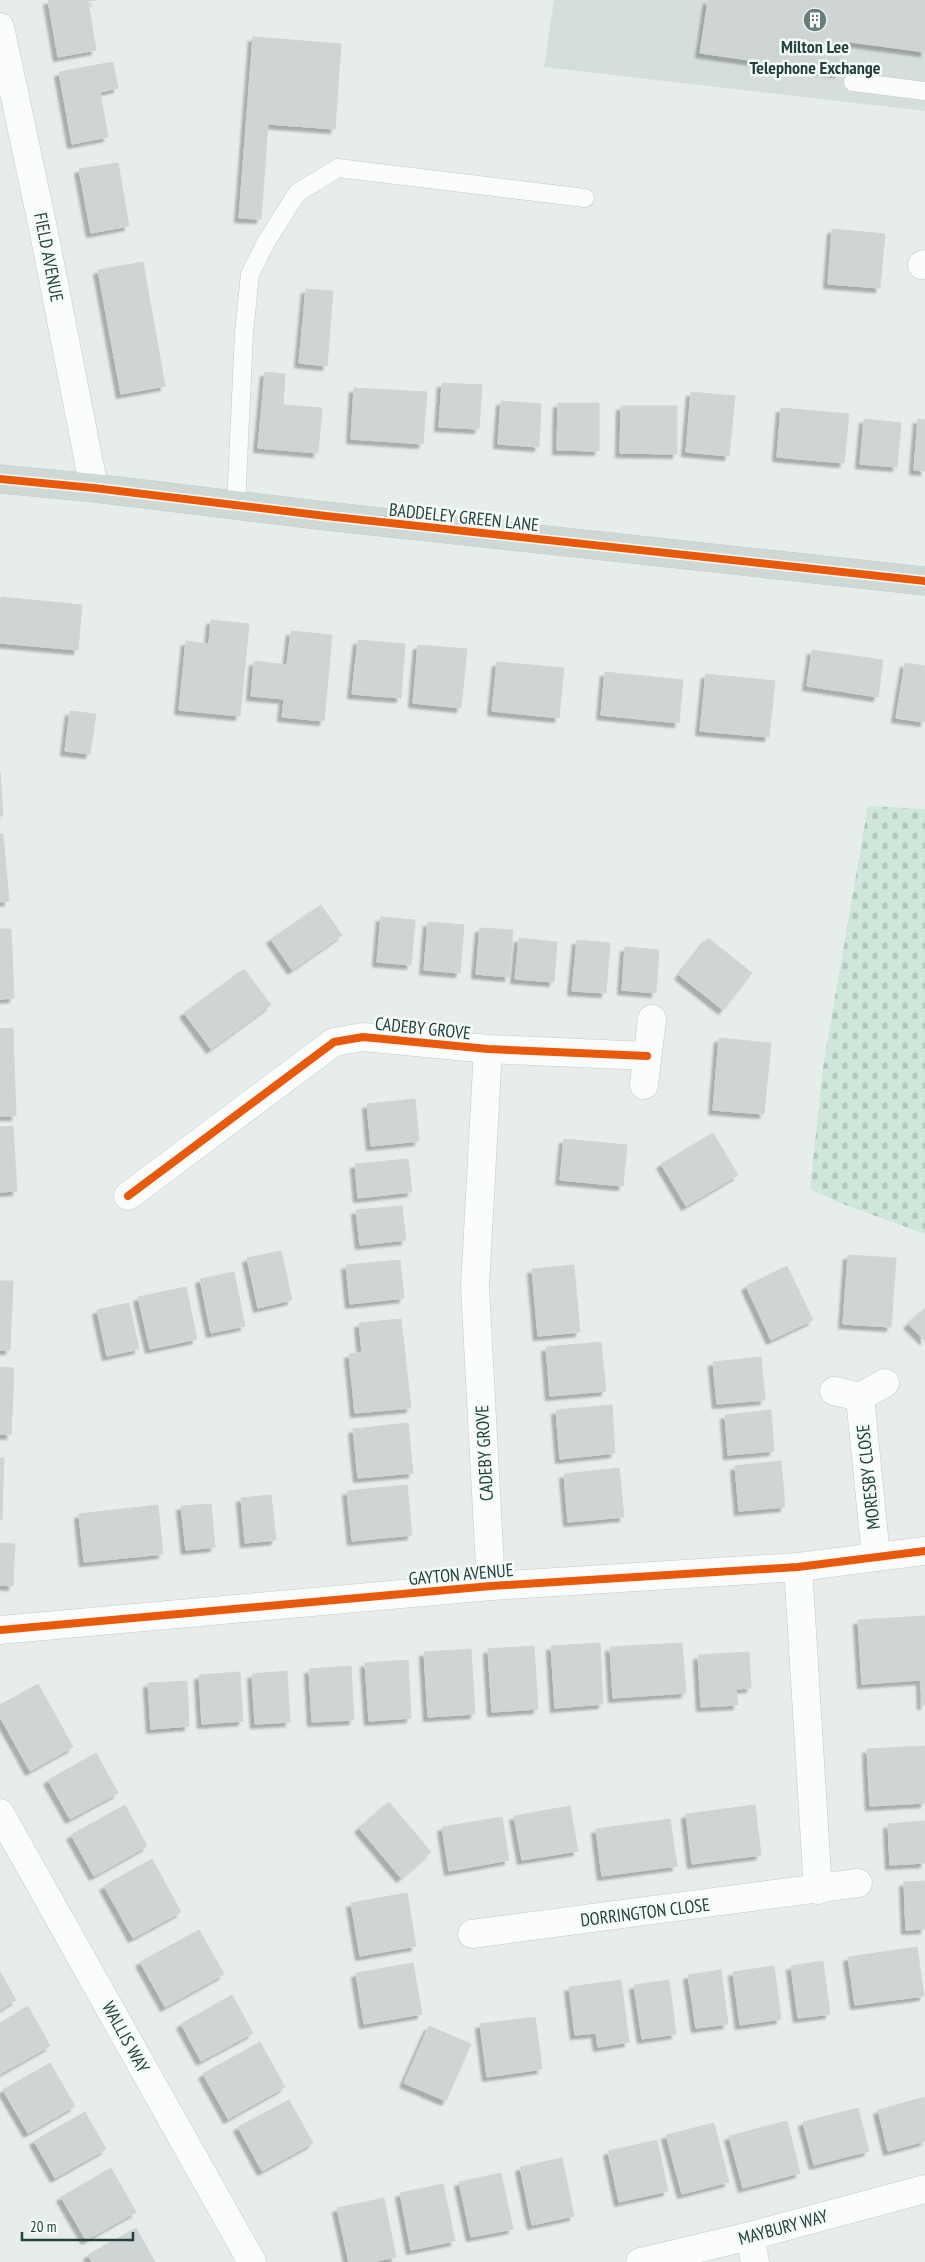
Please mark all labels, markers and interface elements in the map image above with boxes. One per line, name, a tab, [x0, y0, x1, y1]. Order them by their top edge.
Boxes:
building icon: Milton Lee Telephone Exchange	[802, 7, 828, 33]
place label: Milton Lee Telephone Exchange	[750, 35, 881, 79]
street label: FIELD AVENUE	[29, 211, 69, 303]
street label: BADDELEY GREEN LANE	[388, 498, 540, 536]
street label: CADEBY GROVE	[374, 1012, 472, 1044]
street label: CADEBY GROVE	[470, 1404, 498, 1502]
street label: MORESBY CLOSE	[851, 1423, 885, 1531]
street label: GAYTON AVENUE	[408, 1558, 514, 1590]
street label: DORRINGTON CLOSE	[579, 1893, 711, 1931]
street label: WALLIS WAY	[97, 1997, 155, 2077]
street label: MAYBURY WAY	[736, 2204, 831, 2250]
scale bar	[22, 2210, 134, 2242]
text: 20 m	[30, 2217, 56, 2236]

